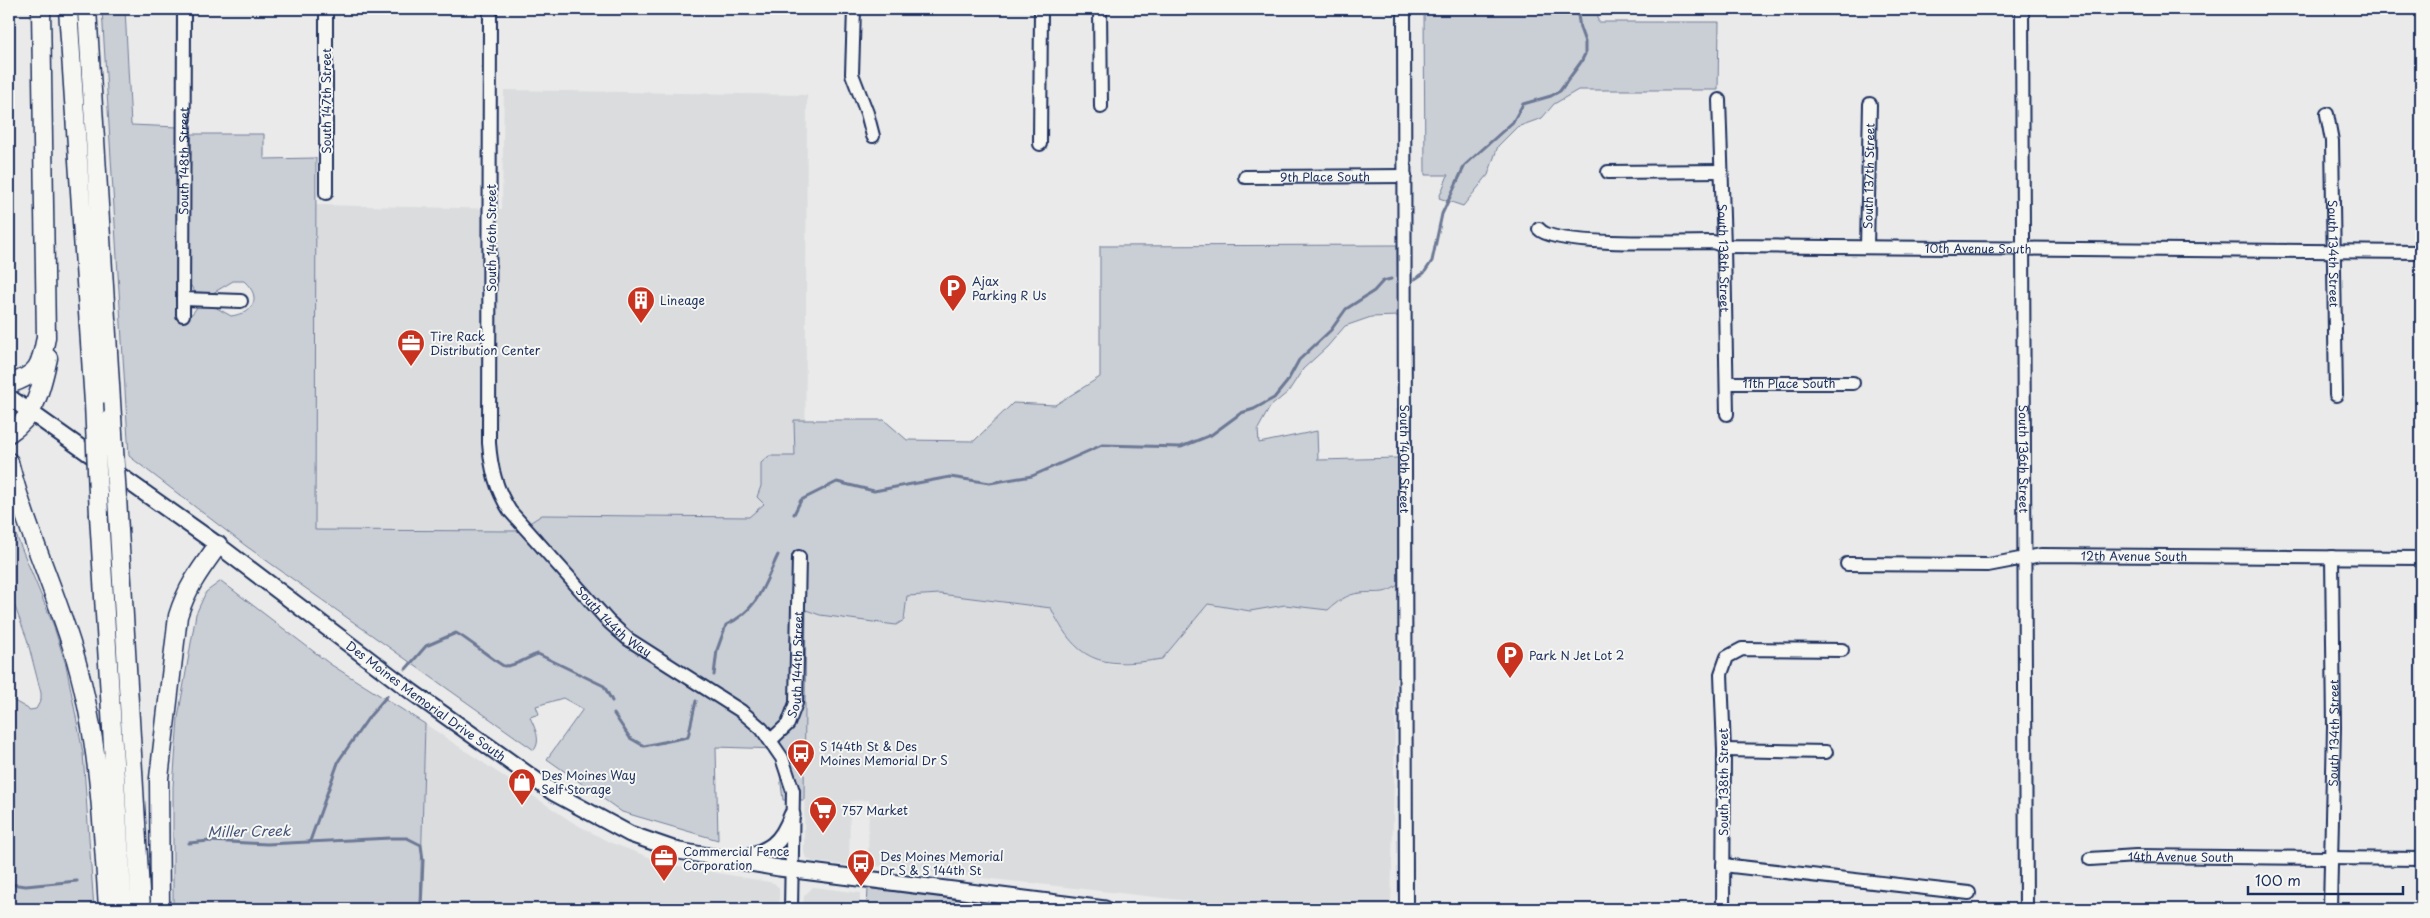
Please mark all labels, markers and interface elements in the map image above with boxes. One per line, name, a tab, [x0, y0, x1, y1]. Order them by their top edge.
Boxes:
street label: South 147th Street	[317, 48, 335, 154]
street label: South 148th Street	[174, 107, 193, 215]
street label: South 137th Street	[1858, 122, 1879, 229]
street label: 9th Place South	[1280, 167, 1370, 186]
street label: South 146th Street	[482, 184, 500, 292]
street label: South 134th Street	[2324, 200, 2344, 308]
street label: South 138th Street	[1714, 204, 1734, 312]
street label: 10th Avenue South	[1925, 239, 2032, 258]
place label: Ajax Parking R Us	[972, 272, 1047, 304]
parking icon: Ajax Parking R Us	[938, 273, 968, 312]
building icon: Lineage	[626, 285, 656, 324]
place label: Lineage	[660, 291, 705, 309]
place label: Tire Rack Distribution Center	[430, 327, 541, 359]
office icon: Tire Rack Distribution Center	[396, 328, 426, 367]
street label: 11th Place South	[1743, 374, 1835, 392]
street label: South 140th Street	[1396, 405, 1414, 514]
street label: South 136th Street	[2015, 405, 2033, 513]
street label: 12th Avenue South	[2081, 546, 2187, 565]
street label: South 144th Way	[572, 582, 655, 661]
street label: South 144th Street	[782, 611, 807, 720]
street label: Des Moines Memorial Drive South	[342, 636, 510, 765]
parking icon: Park N Jet Lot 2	[1495, 640, 1525, 679]
place label: Park N Jet Lot 2	[1529, 646, 1624, 664]
street label: South 134th Street	[2324, 679, 2343, 787]
street label: South 138th Street	[1714, 728, 1732, 836]
place label: S 144th St & Des Moines Memorial Dr S	[820, 737, 948, 769]
bus stop icon: S 144th St & Des Moines Memorial Dr S	[786, 738, 816, 777]
place label: Des Moines Way Self Storage	[541, 766, 636, 798]
shop icon: Des Moines Way Self Storage	[507, 767, 537, 806]
supermarket icon: 757 Market	[808, 795, 838, 834]
place label: 757 Market	[842, 801, 908, 819]
water label: Miller Creek	[207, 820, 292, 842]
place label: Commercial Fence Corporation	[683, 842, 790, 874]
office icon: Commercial Fence Corporation	[649, 843, 679, 882]
place label: Des Moines Memorial Dr S & S 144th St	[880, 847, 1004, 879]
street label: 14th Avenue South	[2127, 847, 2234, 866]
bus stop icon: Des Moines Memorial Dr S & S 144th St	[846, 848, 876, 887]
scale bar	[2248, 863, 2402, 895]
text: 100 m	[2255, 868, 2301, 891]

